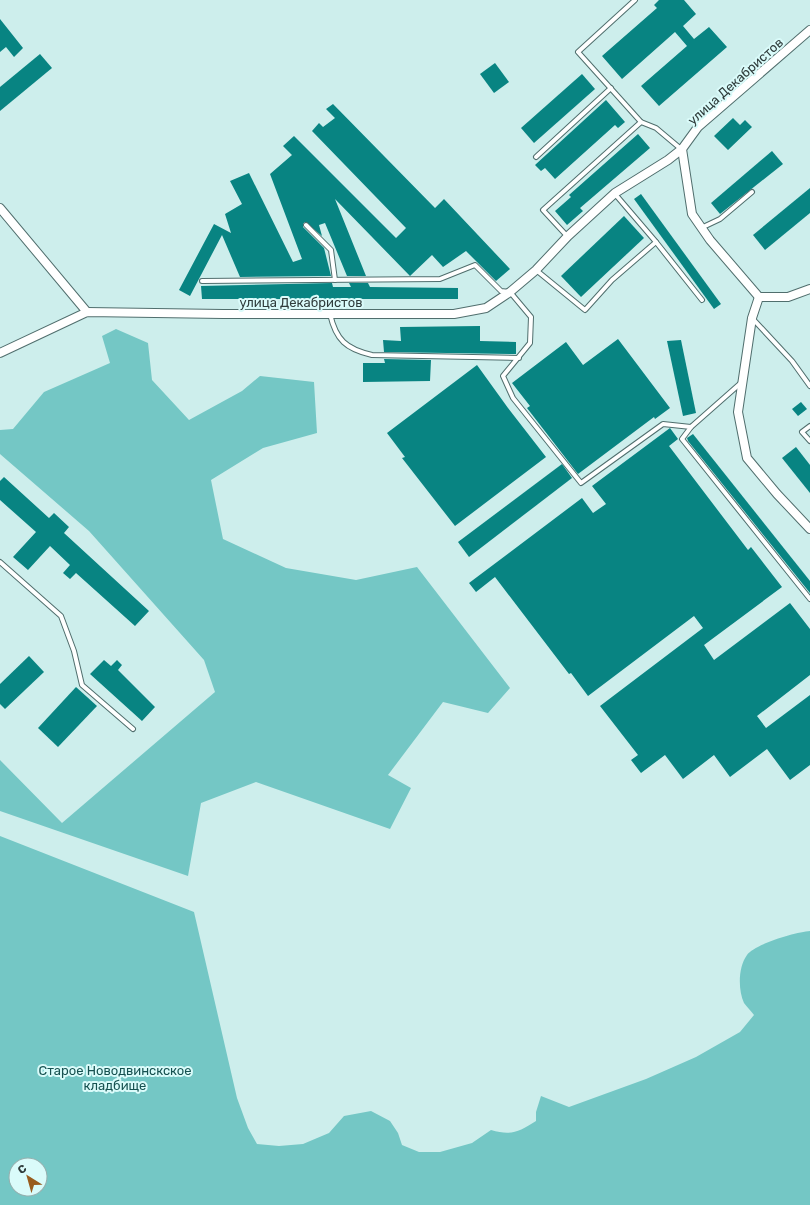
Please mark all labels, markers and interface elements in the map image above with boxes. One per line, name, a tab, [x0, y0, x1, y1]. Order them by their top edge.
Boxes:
street label: улица Декабристов	[685, 35, 786, 128]
street label: улица Декабристов	[239, 295, 363, 310]
park label: Старое Новодвинскское кладбище	[39, 1063, 192, 1093]
north arrow	[8, 1157, 48, 1197]
text: С	[15, 1162, 29, 1177]

